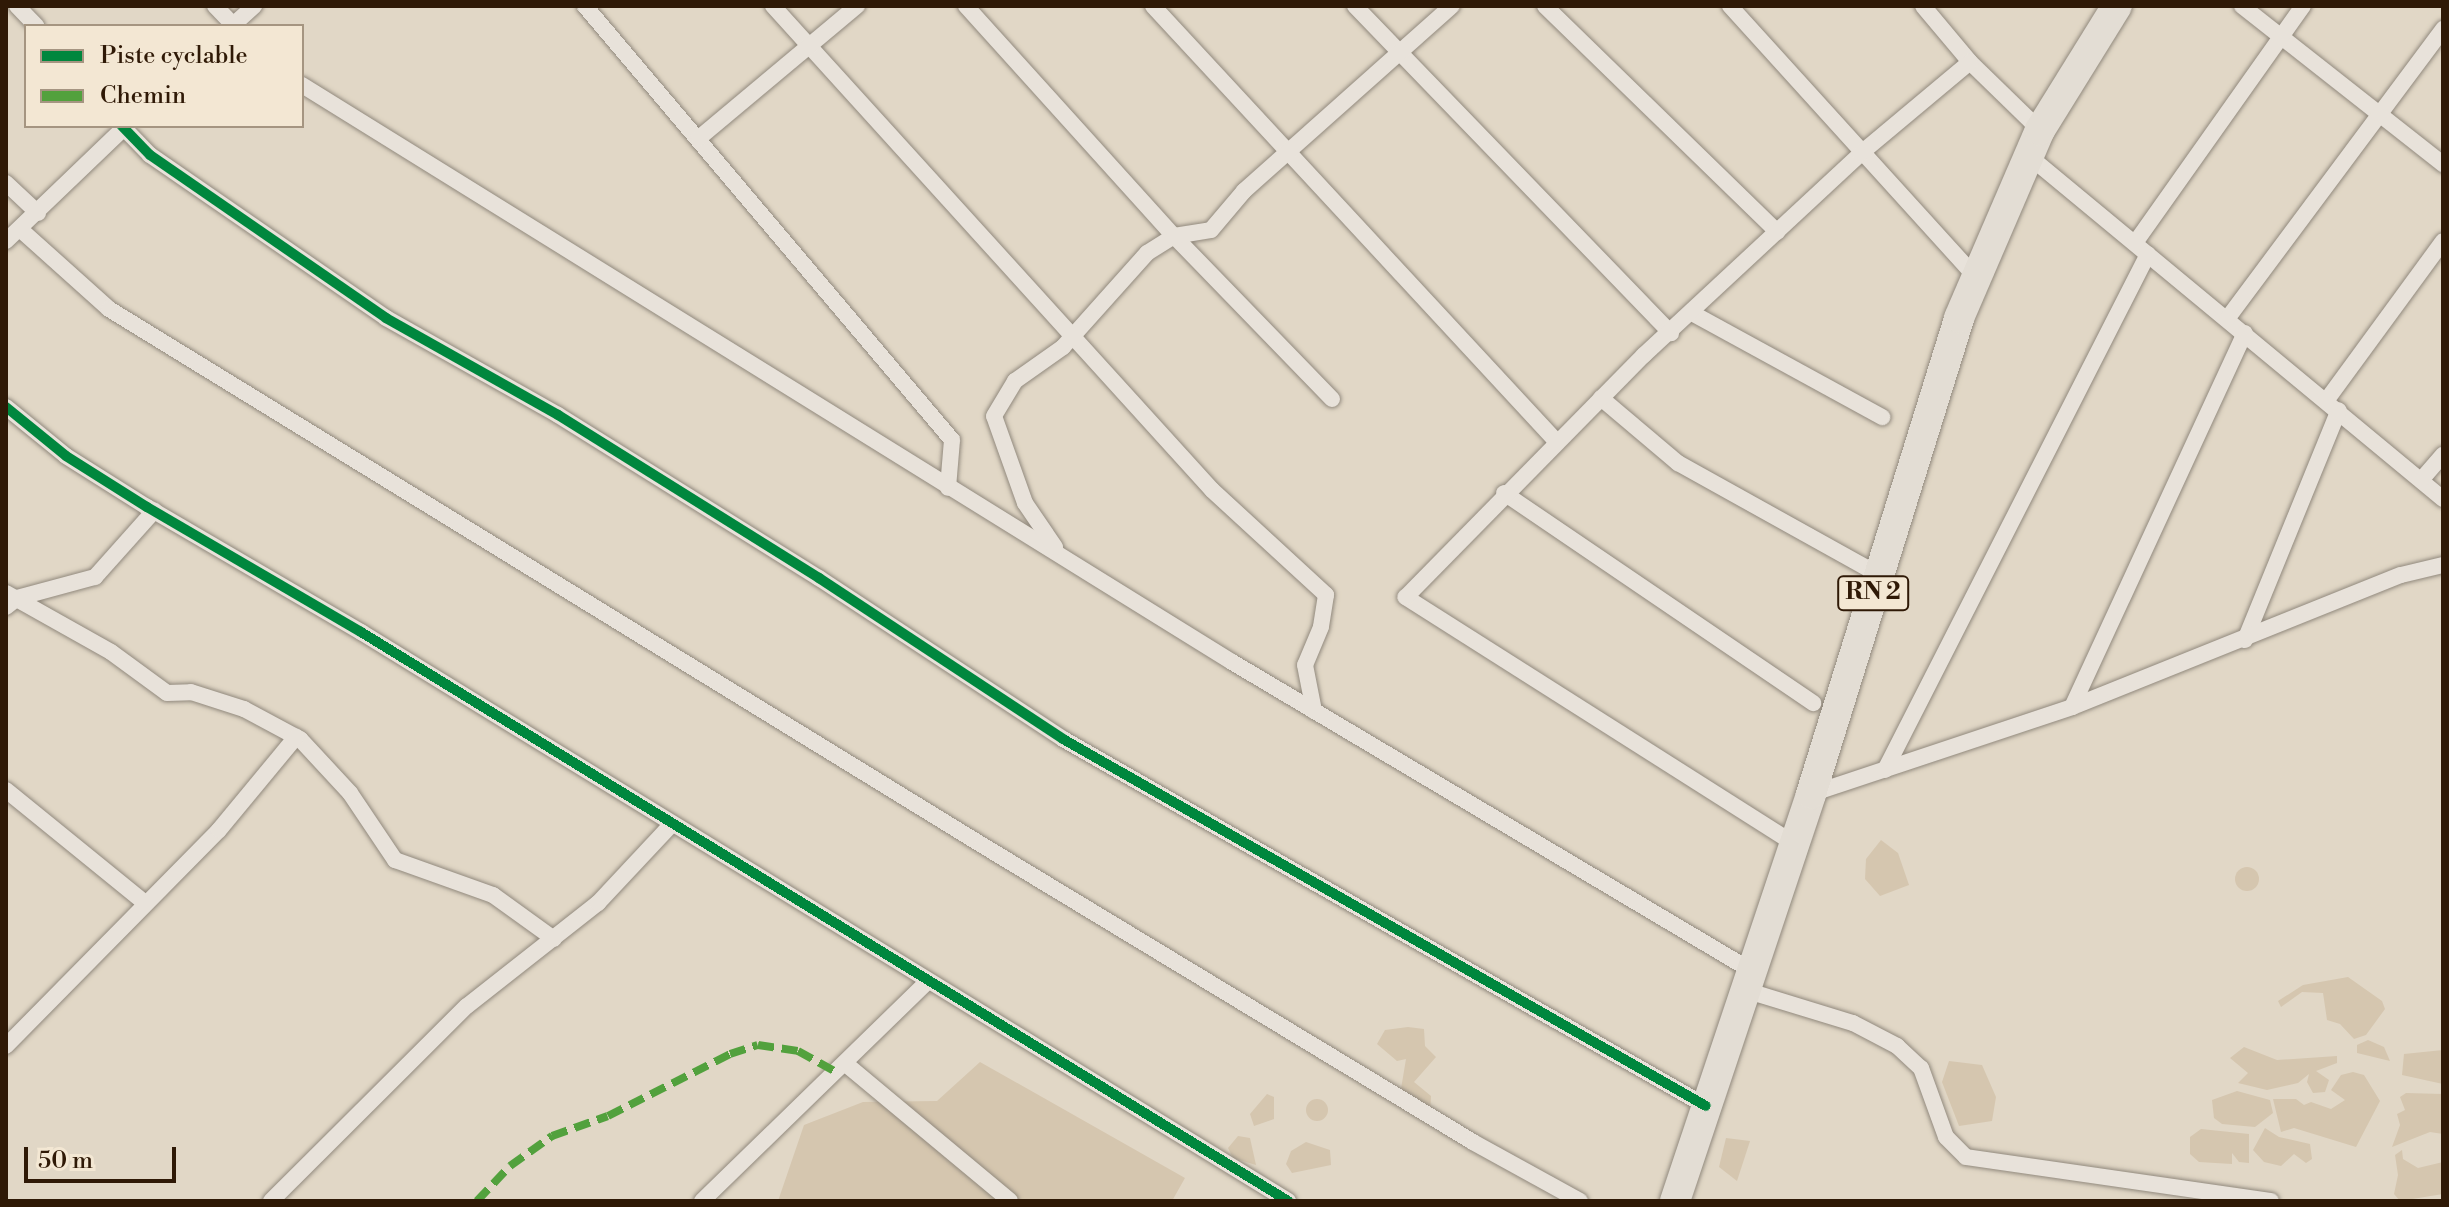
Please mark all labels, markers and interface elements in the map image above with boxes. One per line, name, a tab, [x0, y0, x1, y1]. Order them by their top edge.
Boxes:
legend	[24, 24, 304, 128]
text: Piste cyclable	[100, 41, 248, 71]
text: Chemin	[100, 81, 186, 111]
road number: RN 2	[1837, 573, 1909, 613]
scale bar	[28, 1131, 180, 1181]
text: 50 m	[38, 1146, 93, 1176]

